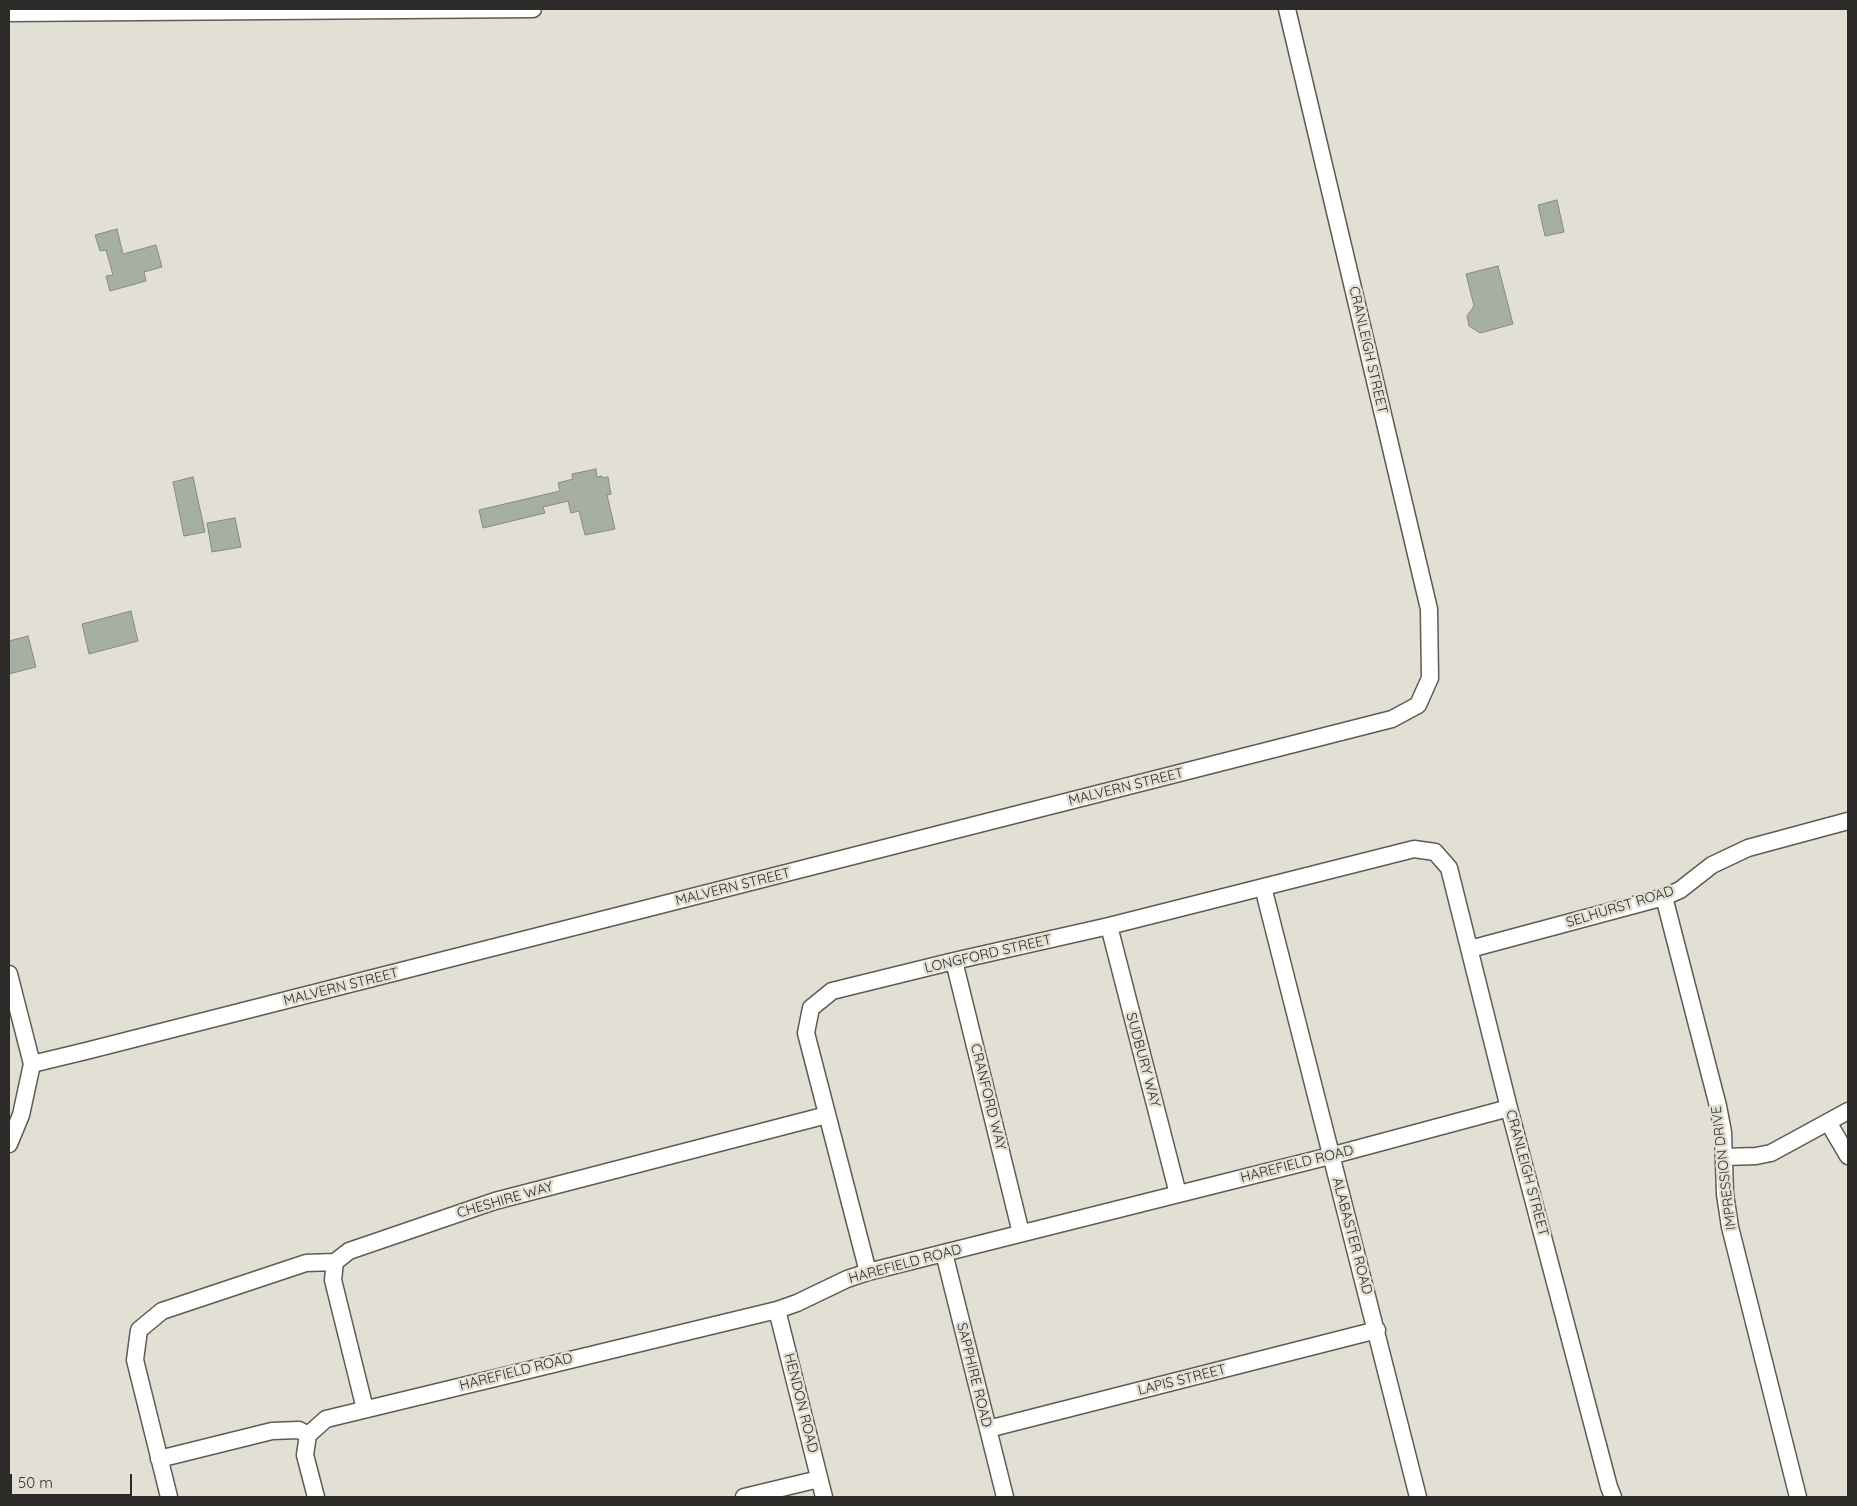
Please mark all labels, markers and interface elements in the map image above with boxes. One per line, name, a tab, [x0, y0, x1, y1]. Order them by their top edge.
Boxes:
street label: CRANLEIGH STREET	[1345, 285, 1391, 415]
street label: MALVERN STREET	[1067, 765, 1185, 809]
street label: MALVERN STREET	[674, 865, 792, 909]
street label: SELHURST ROAD	[1564, 883, 1676, 931]
street label: LONGFORD STREET	[923, 931, 1053, 977]
street label: MALVERN STREET	[282, 965, 400, 1009]
street label: SUDBURY WAY	[1122, 1011, 1164, 1109]
street label: CRANFORD WAY	[967, 1042, 1009, 1152]
street label: IMPRESSION DRIVE	[1708, 1105, 1740, 1231]
street label: CRANLEIGH STREET	[1502, 1108, 1552, 1238]
street label: HAREFIELD ROAD	[1239, 1142, 1355, 1186]
street label: ALABASTER ROAD	[1328, 1176, 1376, 1296]
street label: CHESHIRE WAY	[455, 1178, 555, 1222]
street label: HAREFIELD ROAD	[847, 1241, 963, 1287]
street label: SAPPHIRE ROAD	[953, 1321, 995, 1429]
street label: HAREFIELD ROAD	[458, 1350, 574, 1394]
street label: HENDON ROAD	[781, 1351, 821, 1455]
street label: LAPIS STREET	[1136, 1361, 1228, 1399]
scale bar	[12, 1464, 135, 1496]
text: 50 m	[18, 1473, 53, 1492]

